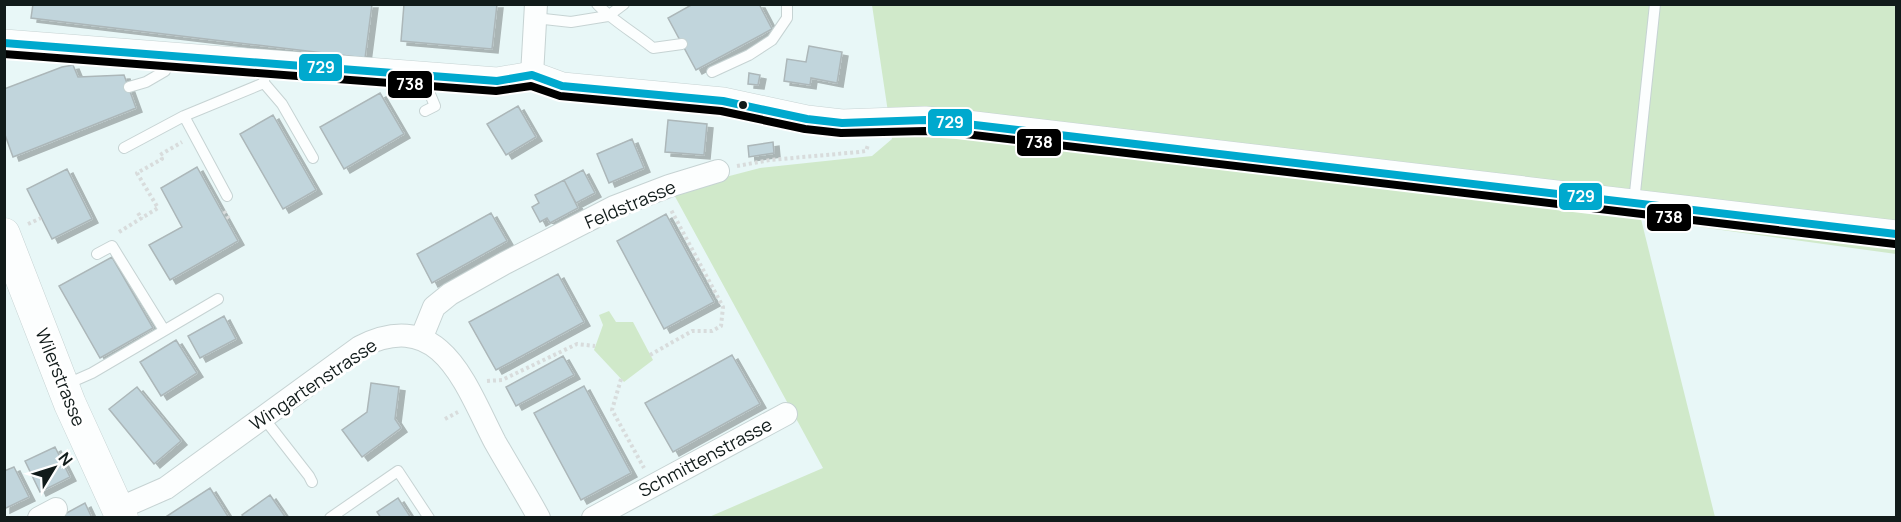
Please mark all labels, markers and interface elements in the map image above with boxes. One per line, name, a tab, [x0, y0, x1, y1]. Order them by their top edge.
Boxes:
line badge: 729	[298, 53, 343, 82]
text: 729	[307, 56, 335, 78]
line badge: 738	[387, 70, 433, 99]
text: 738	[396, 73, 424, 95]
unlabelled marker	[737, 99, 749, 111]
line badge: 729	[927, 108, 973, 137]
text: 729	[936, 111, 964, 133]
line badge: 738	[1016, 128, 1062, 157]
text: 738	[1025, 131, 1053, 153]
street label: Feldstrasse	[581, 174, 679, 234]
line badge: 729	[1558, 182, 1603, 211]
text: 729	[1567, 185, 1595, 207]
line badge: 738	[1646, 203, 1692, 232]
text: 738	[1655, 206, 1683, 228]
street label: Wilerstrasse	[30, 324, 92, 430]
street label: Wingartenstrasse	[245, 333, 381, 435]
street label: Schmittenstrasse	[634, 412, 776, 502]
north arrow	[24, 438, 84, 498]
text: N	[54, 447, 78, 470]

